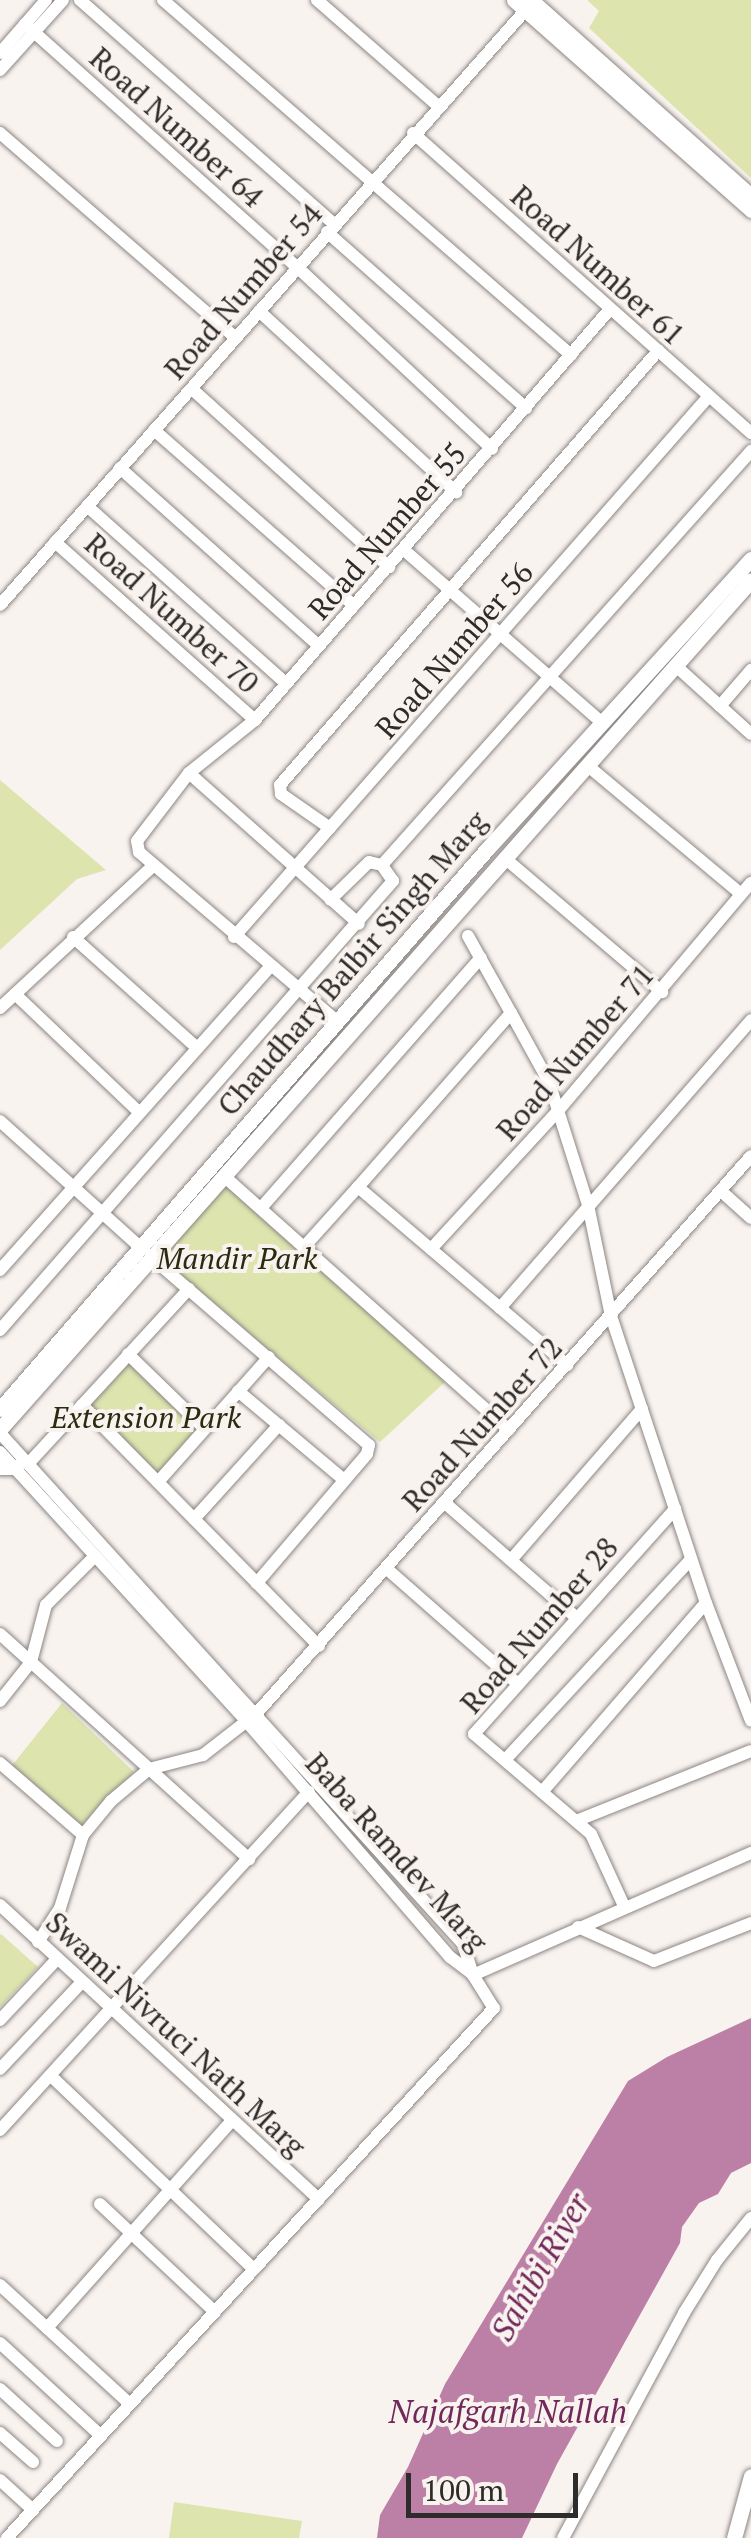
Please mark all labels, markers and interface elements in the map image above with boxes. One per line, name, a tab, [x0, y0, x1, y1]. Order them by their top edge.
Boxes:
street label: Road Number 64	[83, 40, 271, 214]
street label: Road Number 61	[504, 178, 692, 352]
street label: Road Number 54	[157, 196, 329, 386]
street label: Road Number 55	[301, 436, 473, 626]
street label: Road Number 70	[78, 526, 266, 700]
street label: Road Number 56	[368, 555, 540, 745]
street label: Chaudhary Balbir Singh Marg	[210, 803, 494, 1123]
street label: Road Number 71	[489, 957, 661, 1147]
park label: Mandir Park	[157, 1240, 317, 1276]
street label: Road Number 72	[395, 1330, 569, 1518]
park label: Extension Park	[51, 1399, 241, 1435]
street label: Road Number 28	[453, 1530, 625, 1720]
street label: Baba Ramdev Marg	[298, 1745, 496, 1959]
street label: Swami Nivruci Nath Marg	[39, 1904, 313, 2164]
water label: Sahibi River	[483, 2187, 597, 2347]
water label: Najafgarh Nallah	[389, 2392, 627, 2430]
scale bar	[411, 2453, 584, 2515]
text: 100 m	[423, 2470, 504, 2510]

